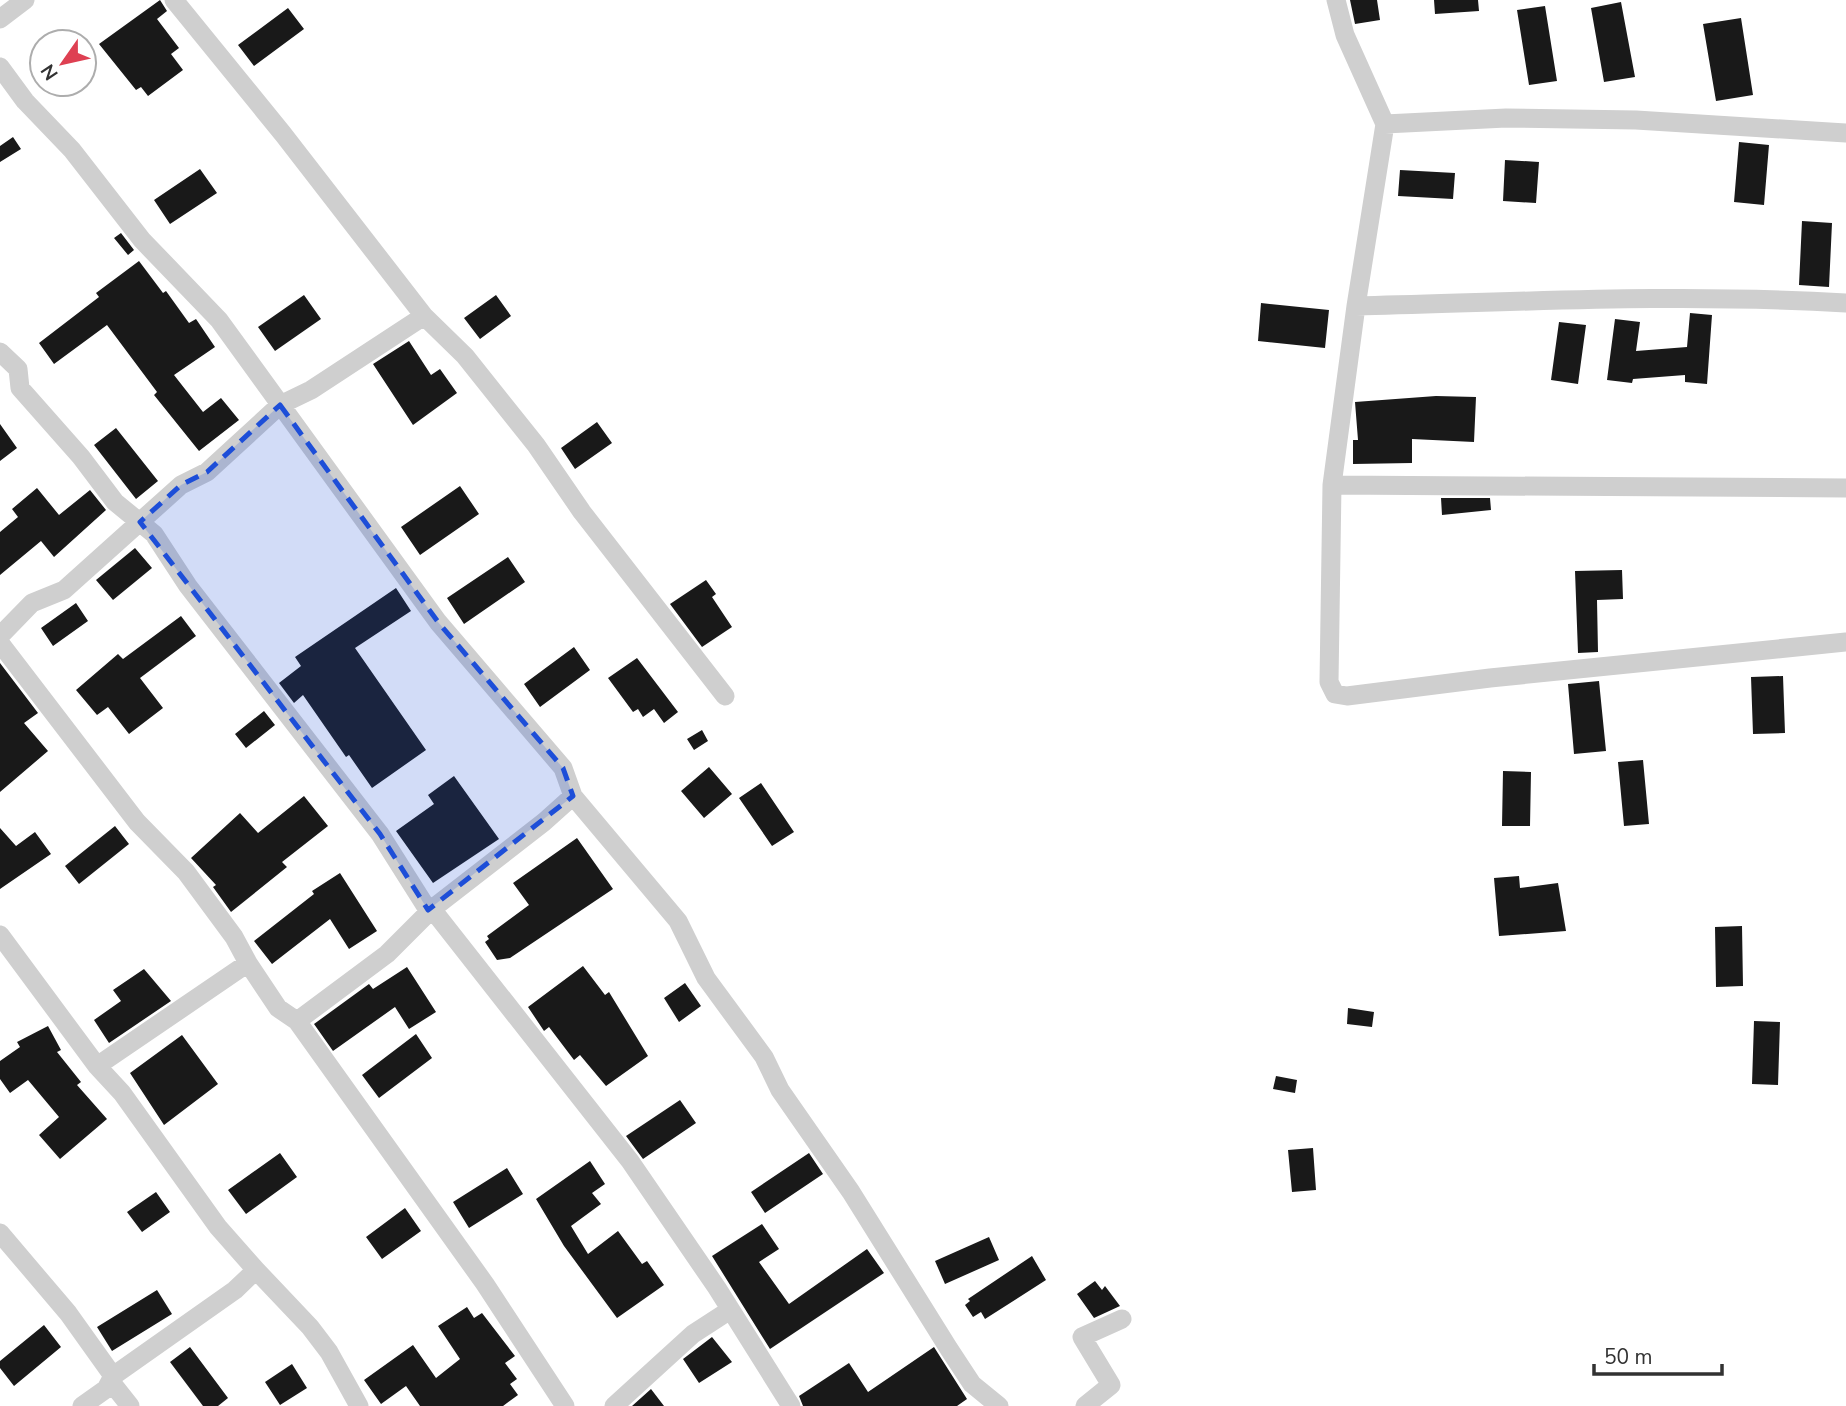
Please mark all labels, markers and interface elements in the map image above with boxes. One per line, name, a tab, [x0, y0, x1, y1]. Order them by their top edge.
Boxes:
north arrow	[28, 28, 98, 98]
text: N	[35, 59, 64, 85]
scale bar	[1594, 1332, 1722, 1376]
text: 50 m	[1604, 1343, 1653, 1371]

